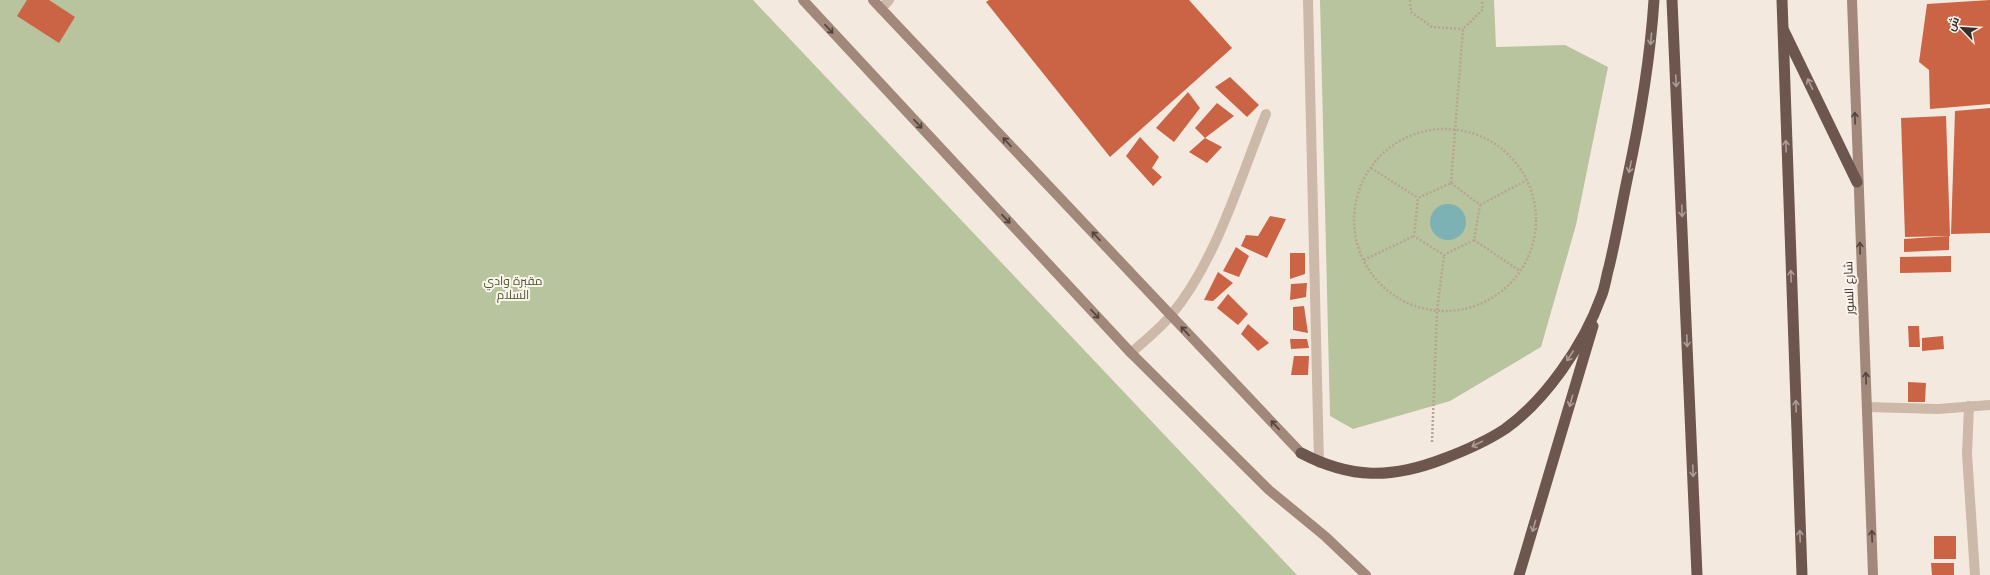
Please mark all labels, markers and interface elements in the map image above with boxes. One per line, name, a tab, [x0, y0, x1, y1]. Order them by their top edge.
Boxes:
north arrow	[1942, 8, 1982, 48]
text: ش	[1945, 15, 1962, 33]
one-way arrow	[825, 23, 834, 34]
one-way arrow	[1647, 32, 1655, 45]
one-way arrow	[1672, 74, 1679, 87]
one-way arrow	[1806, 78, 1813, 90]
one-way arrow	[1852, 112, 1859, 125]
one-way arrow	[913, 119, 923, 129]
one-way arrow	[1002, 137, 1012, 147]
one-way arrow	[1783, 140, 1790, 153]
one-way arrow	[1626, 160, 1634, 173]
one-way arrow	[1678, 204, 1686, 217]
one-way arrow	[1002, 214, 1011, 224]
one-way arrow	[1091, 231, 1101, 241]
one-way arrow	[1857, 242, 1864, 255]
street label: شارع السور	[1841, 261, 1858, 316]
one-way arrow	[1787, 270, 1795, 283]
park label: مقبرة وادي السلام	[483, 274, 543, 303]
one-way arrow	[1090, 309, 1100, 319]
one-way arrow	[1181, 326, 1190, 336]
one-way arrow	[1684, 334, 1691, 347]
one-way arrow	[1566, 350, 1574, 361]
one-way arrow	[1862, 372, 1869, 385]
one-way arrow	[1567, 394, 1574, 407]
one-way arrow	[1792, 400, 1799, 413]
one-way arrow	[1270, 420, 1279, 430]
one-way arrow	[1471, 441, 1483, 448]
one-way arrow	[1689, 464, 1697, 477]
one-way arrow	[1530, 519, 1537, 532]
one-way arrow	[1796, 530, 1804, 543]
one-way arrow	[1868, 530, 1875, 543]

